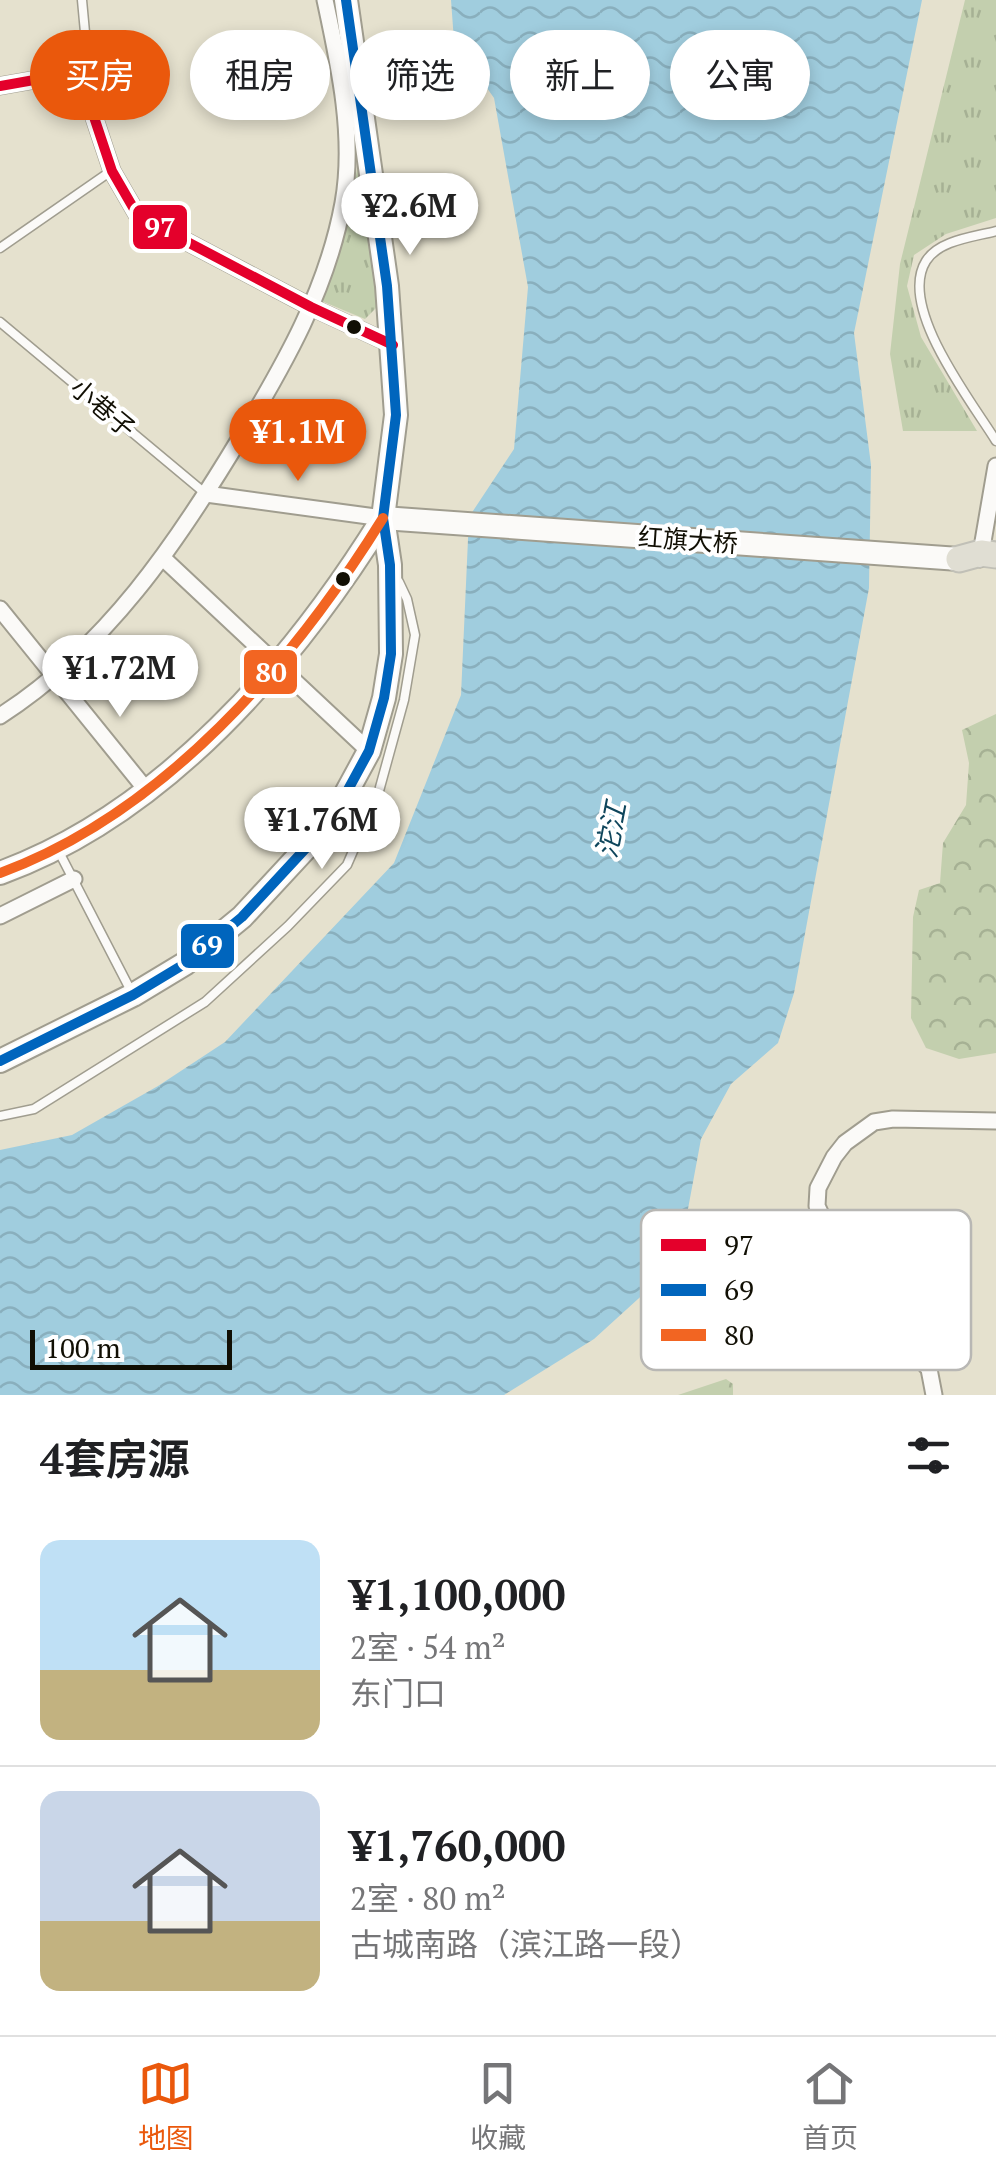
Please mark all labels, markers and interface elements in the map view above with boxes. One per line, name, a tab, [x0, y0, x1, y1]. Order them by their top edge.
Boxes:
chip: 买房	[30, 30, 170, 120]
chip: 租房	[190, 30, 330, 120]
chip: 筛选	[350, 30, 490, 120]
chip: 新上	[510, 30, 650, 120]
chip: 公寓	[670, 30, 810, 120]
pin: ¥2.6M	[340, 173, 480, 258]
text: ¥2.6M	[363, 184, 457, 226]
line badge: 97	[131, 203, 189, 251]
text: 97	[144, 208, 176, 245]
unlabelled marker	[344, 317, 364, 337]
street label: 小巷子	[64, 371, 143, 444]
pin: ¥1.1M	[228, 399, 368, 484]
text: ¥1.1M	[251, 410, 345, 452]
street label: 红旗大桥	[637, 520, 739, 559]
unlabelled marker	[333, 569, 353, 589]
pin: ¥1.72M	[39, 635, 201, 720]
text: ¥1.72M	[64, 646, 176, 688]
line badge: 80	[242, 648, 299, 696]
text: 80	[255, 653, 287, 690]
pin: ¥1.76M	[241, 787, 403, 872]
water label: 沱江	[587, 796, 635, 861]
text: ¥1.76M	[266, 798, 378, 840]
line badge: 69	[179, 922, 236, 970]
text: 69	[191, 926, 223, 963]
legend	[641, 1210, 971, 1370]
text: 97	[724, 1226, 754, 1263]
text: 69	[724, 1271, 754, 1308]
text: 80	[724, 1316, 754, 1353]
scale bar	[30, 1325, 232, 1370]
text: 100 m	[45, 1329, 121, 1366]
icon: filters	[901, 1428, 956, 1483]
text: 4套房源	[40, 1430, 190, 1486]
text: ¥1,100,000	[350, 1566, 566, 1622]
icon: home	[120, 1580, 240, 1700]
text: 2室 · 54 m²	[350, 1626, 506, 1668]
text: 东门口	[350, 1672, 446, 1714]
text: ¥1,760,000	[350, 1817, 566, 1873]
icon: home	[120, 1831, 240, 1951]
text: 2室 · 80 m²	[350, 1877, 506, 1919]
text: 古城南路（滨江路一段）	[350, 1923, 702, 1965]
tab: 地图	[138, 2056, 194, 2156]
tab: 收藏	[470, 2056, 526, 2156]
tab: 首页	[802, 2056, 858, 2156]

